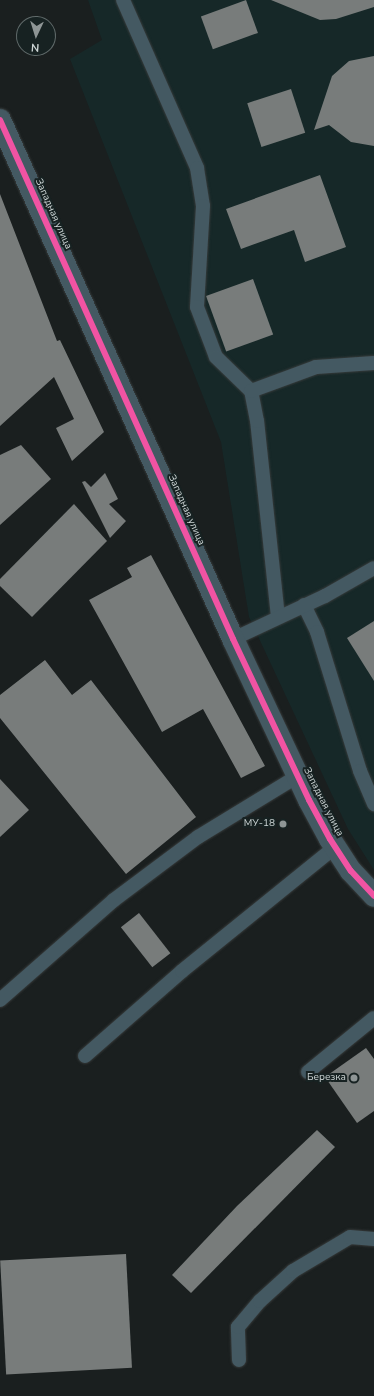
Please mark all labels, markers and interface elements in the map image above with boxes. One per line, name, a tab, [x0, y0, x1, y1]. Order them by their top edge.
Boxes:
north arrow	[16, 16, 56, 56]
text: N	[31, 40, 40, 55]
street label: Западная улица	[32, 177, 74, 251]
street label: Западная улица	[165, 473, 207, 547]
street label: Западная улица	[300, 765, 346, 839]
place label: МУ-18	[244, 818, 275, 830]
marker: МУ-18	[278, 819, 288, 829]
place label: Березка	[307, 1072, 346, 1084]
marker: Березка	[349, 1073, 359, 1083]

